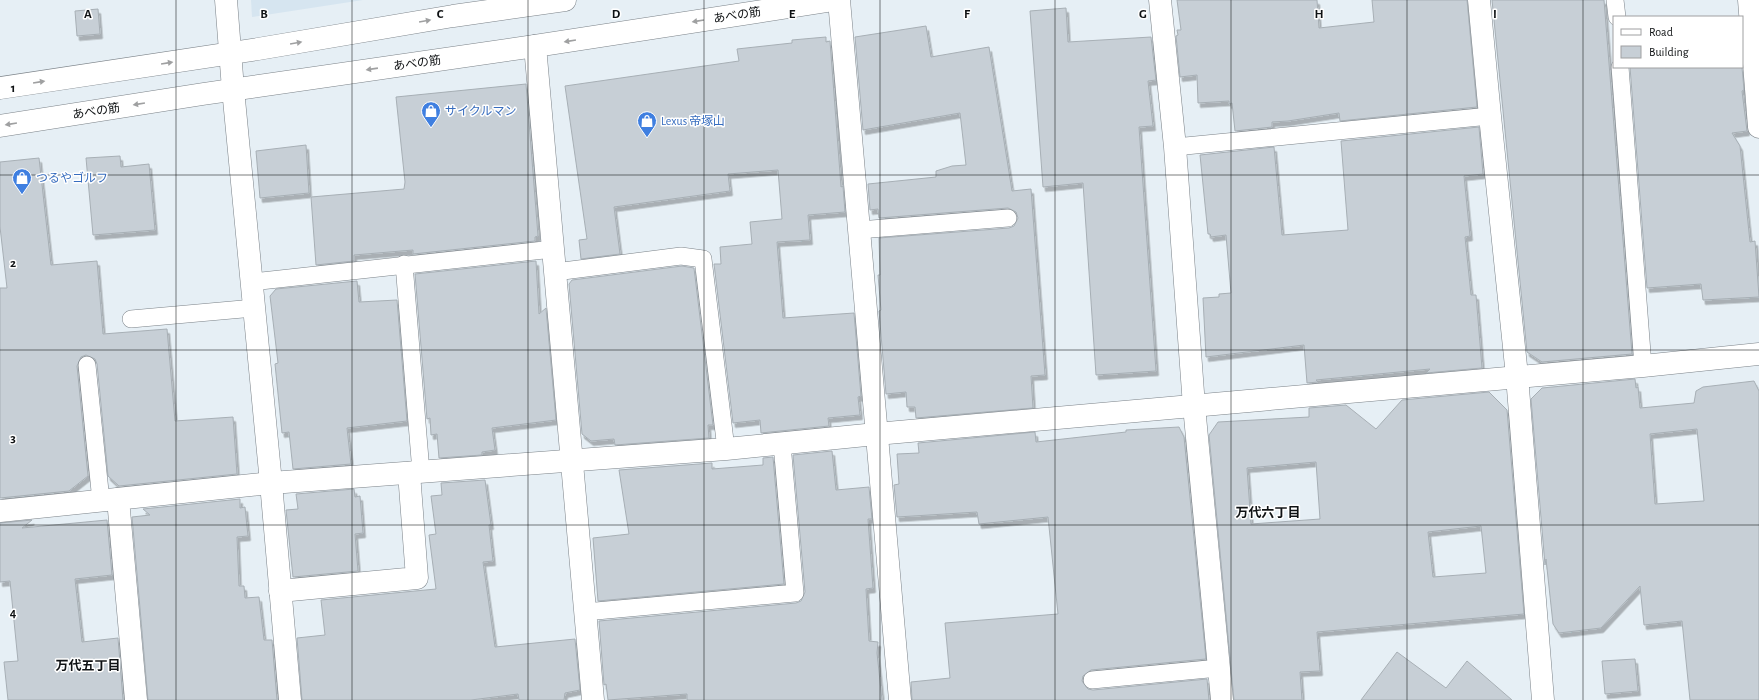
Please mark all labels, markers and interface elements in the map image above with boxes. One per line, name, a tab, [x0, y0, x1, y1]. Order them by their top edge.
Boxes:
street label: あべの筋	[712, 4, 762, 25]
text: A	[84, 8, 92, 21]
text: B	[260, 8, 268, 21]
text: C	[437, 8, 444, 21]
text: D	[612, 8, 621, 21]
text: E	[789, 8, 796, 21]
text: F	[964, 8, 971, 21]
text: G	[1139, 8, 1147, 21]
text: H	[1314, 8, 1324, 21]
text: I	[1493, 8, 1497, 21]
legend	[1613, 16, 1743, 68]
one-way arrow	[419, 18, 431, 24]
one-way arrow	[692, 18, 704, 24]
text: Road	[1649, 26, 1673, 38]
one-way arrow	[564, 38, 576, 44]
one-way arrow	[289, 40, 302, 46]
text: Building	[1649, 46, 1689, 58]
street label: あべの筋	[392, 53, 442, 72]
one-way arrow	[161, 60, 173, 66]
one-way arrow	[366, 66, 378, 72]
one-way arrow	[32, 79, 45, 85]
text: 1	[11, 82, 15, 95]
street label: あべの筋	[71, 100, 121, 121]
shop icon: サイクルマン	[420, 100, 442, 128]
one-way arrow	[133, 101, 145, 107]
place label: サイクルマン	[445, 105, 516, 117]
shop icon: Lexus 帝塚山	[636, 110, 658, 138]
place label: Lexus 帝塚山	[661, 115, 725, 127]
one-way arrow	[5, 121, 17, 127]
shop icon: つるやゴルフ	[11, 167, 33, 195]
place label: つるやゴルフ	[36, 171, 108, 184]
text: 2	[10, 257, 16, 270]
text: 3	[10, 432, 16, 445]
district label: 万代六丁目	[1235, 505, 1301, 520]
text: 4	[10, 607, 17, 620]
district label: 万代五丁目	[55, 658, 121, 673]

